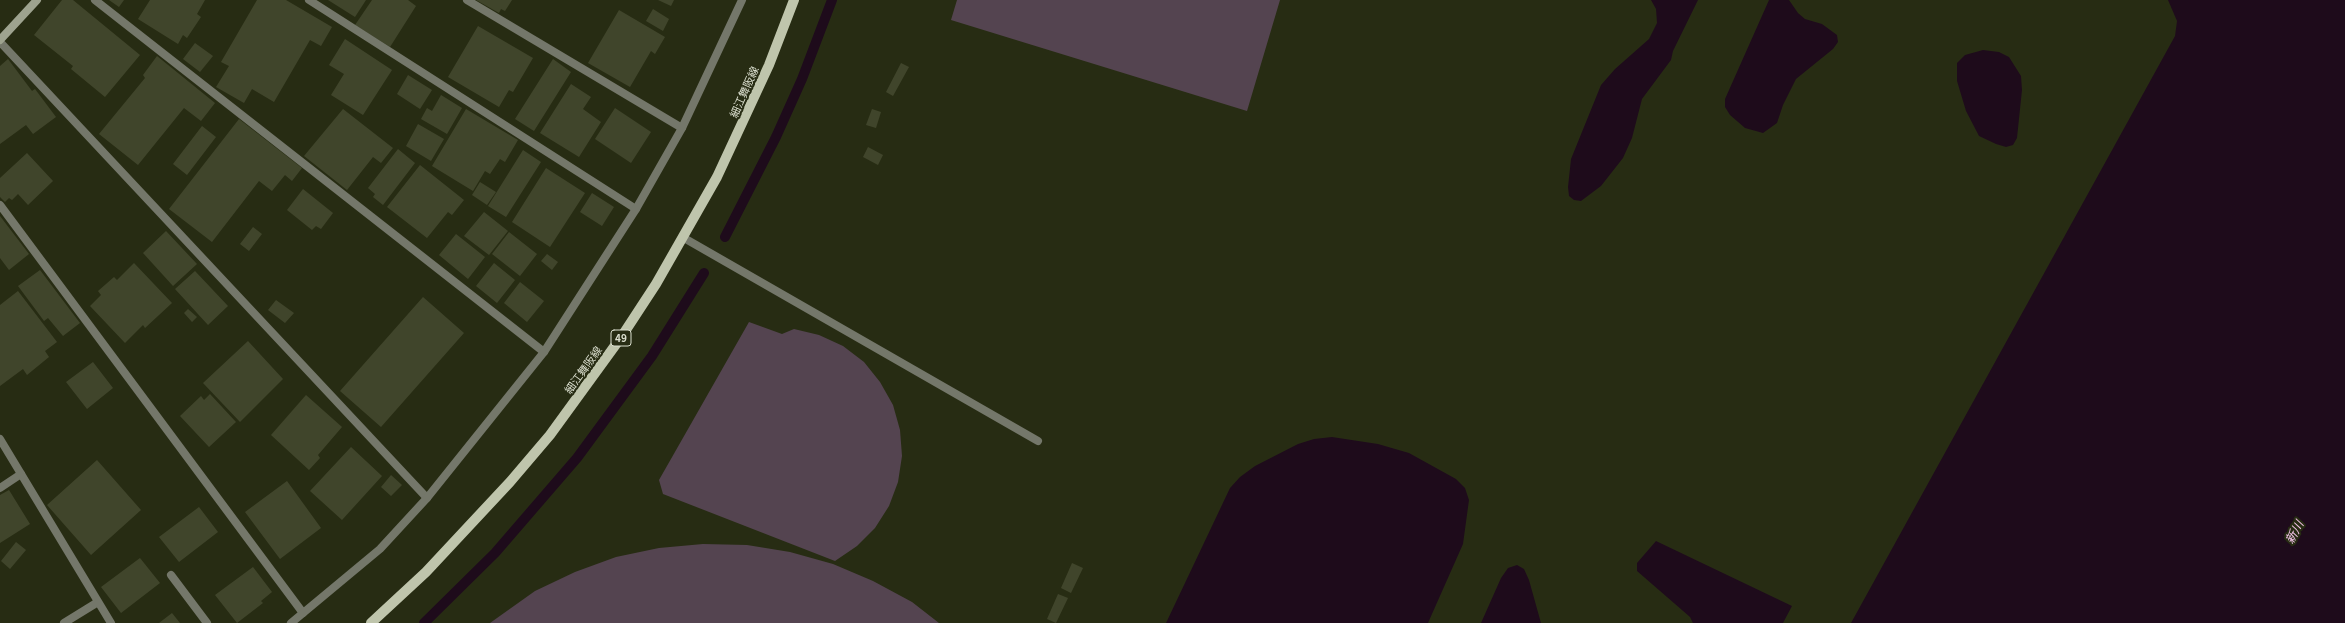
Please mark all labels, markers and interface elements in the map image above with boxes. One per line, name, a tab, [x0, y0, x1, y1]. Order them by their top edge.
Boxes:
street label: 細江舞阪線	[727, 64, 761, 120]
road number: 49	[611, 330, 631, 346]
street label: 細江舞阪線	[561, 344, 605, 396]
water label: 新川	[2282, 518, 2306, 546]

